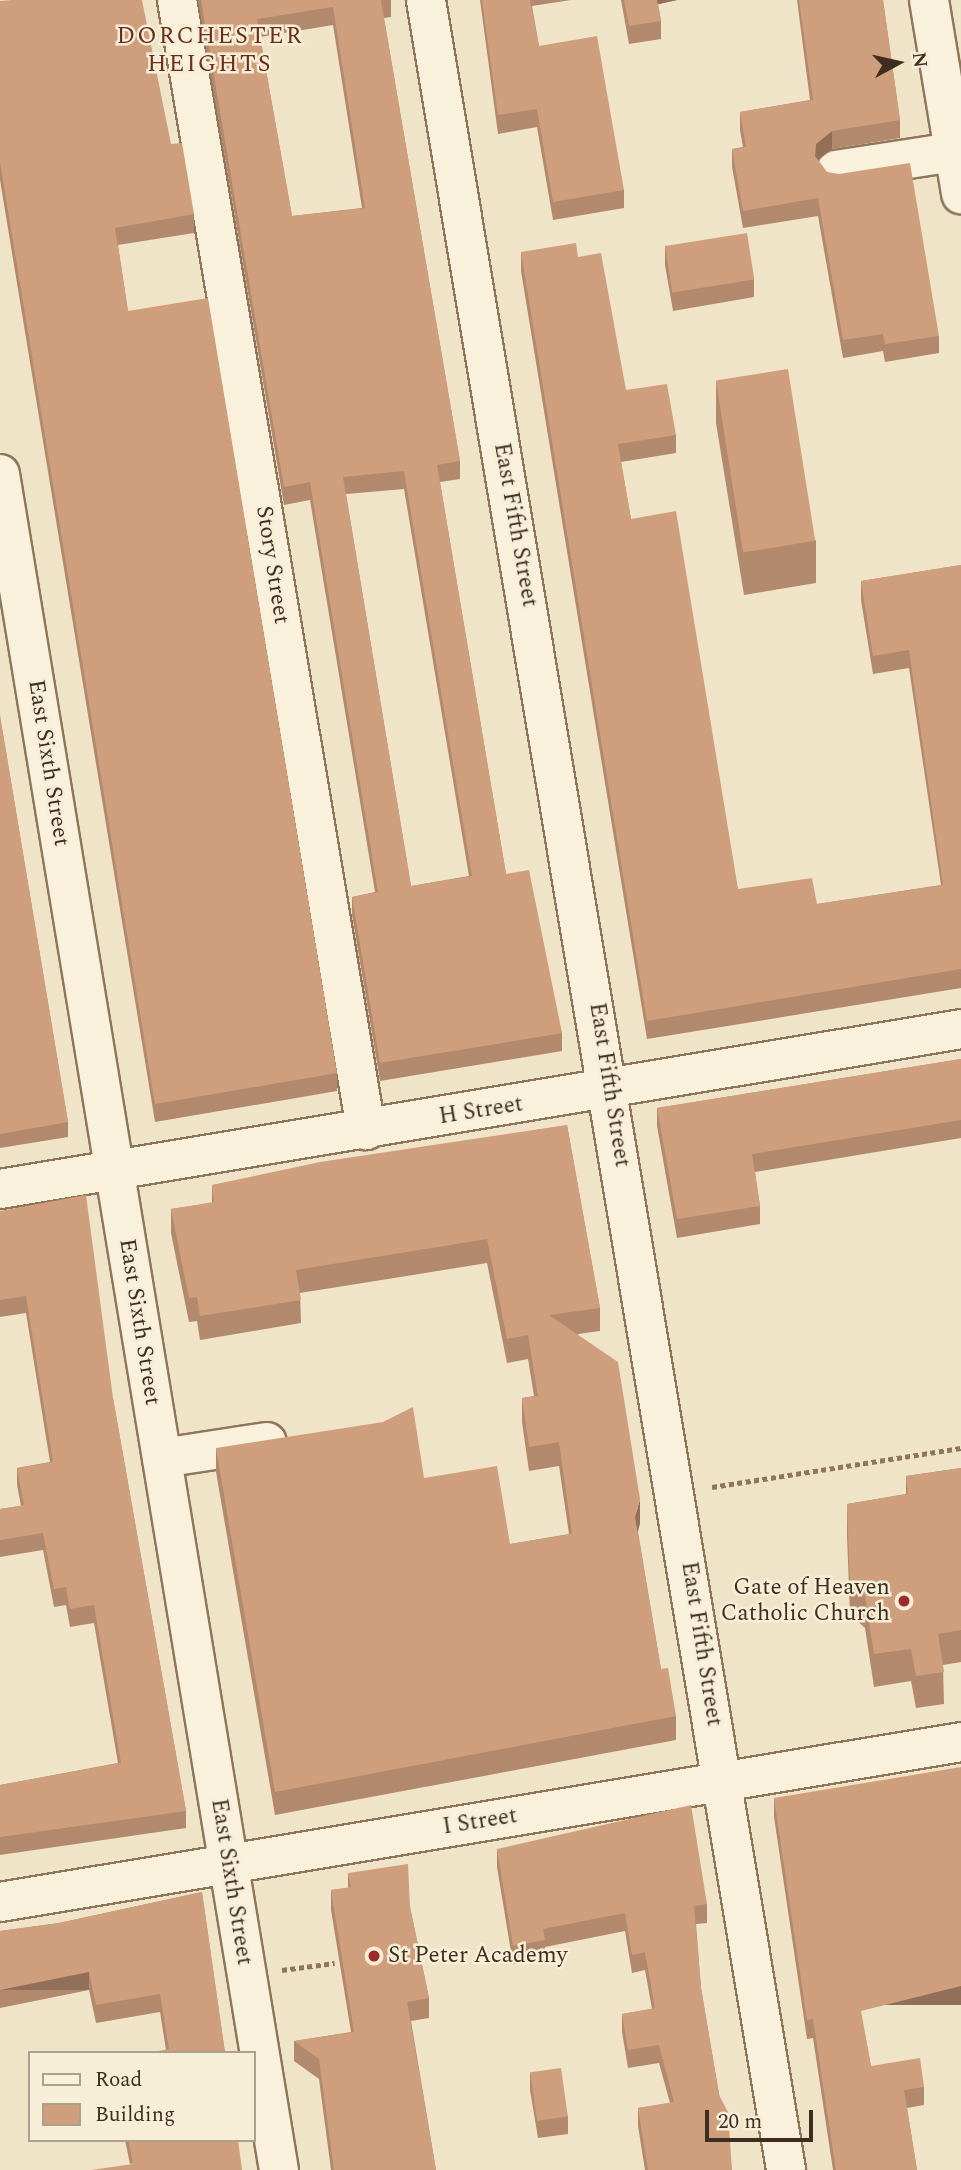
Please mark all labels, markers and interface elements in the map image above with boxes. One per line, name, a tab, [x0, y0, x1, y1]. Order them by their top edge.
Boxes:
district label: DORCHESTER HEIGHTS	[118, 23, 302, 79]
north arrow	[863, 28, 933, 98]
text: N	[904, 50, 935, 70]
street label: East Fifth Street	[487, 441, 543, 609]
street label: Story Street	[249, 504, 295, 626]
street label: East Sixth Street	[21, 678, 75, 848]
street label: East Fifth Street	[582, 1001, 636, 1169]
street label: H Street	[437, 1091, 525, 1131]
street label: East Sixth Street	[112, 1237, 166, 1407]
street label: East Fifth Street	[674, 1560, 728, 1728]
place label: Gate of Heaven Catholic Church	[721, 1574, 890, 1628]
marker: Gate of Heaven Catholic Church	[896, 1593, 912, 1609]
street label: East Sixth Street	[204, 1797, 258, 1967]
street label: I Street	[441, 1802, 519, 1842]
place label: St Peter Academy	[388, 1942, 567, 1970]
marker: St Peter Academy	[366, 1948, 382, 1964]
legend	[28, 2051, 256, 2142]
text: Road	[95, 2064, 142, 2096]
scale bar	[709, 2096, 818, 2140]
text: Building	[95, 2099, 175, 2131]
text: 20 m	[718, 2106, 762, 2138]

